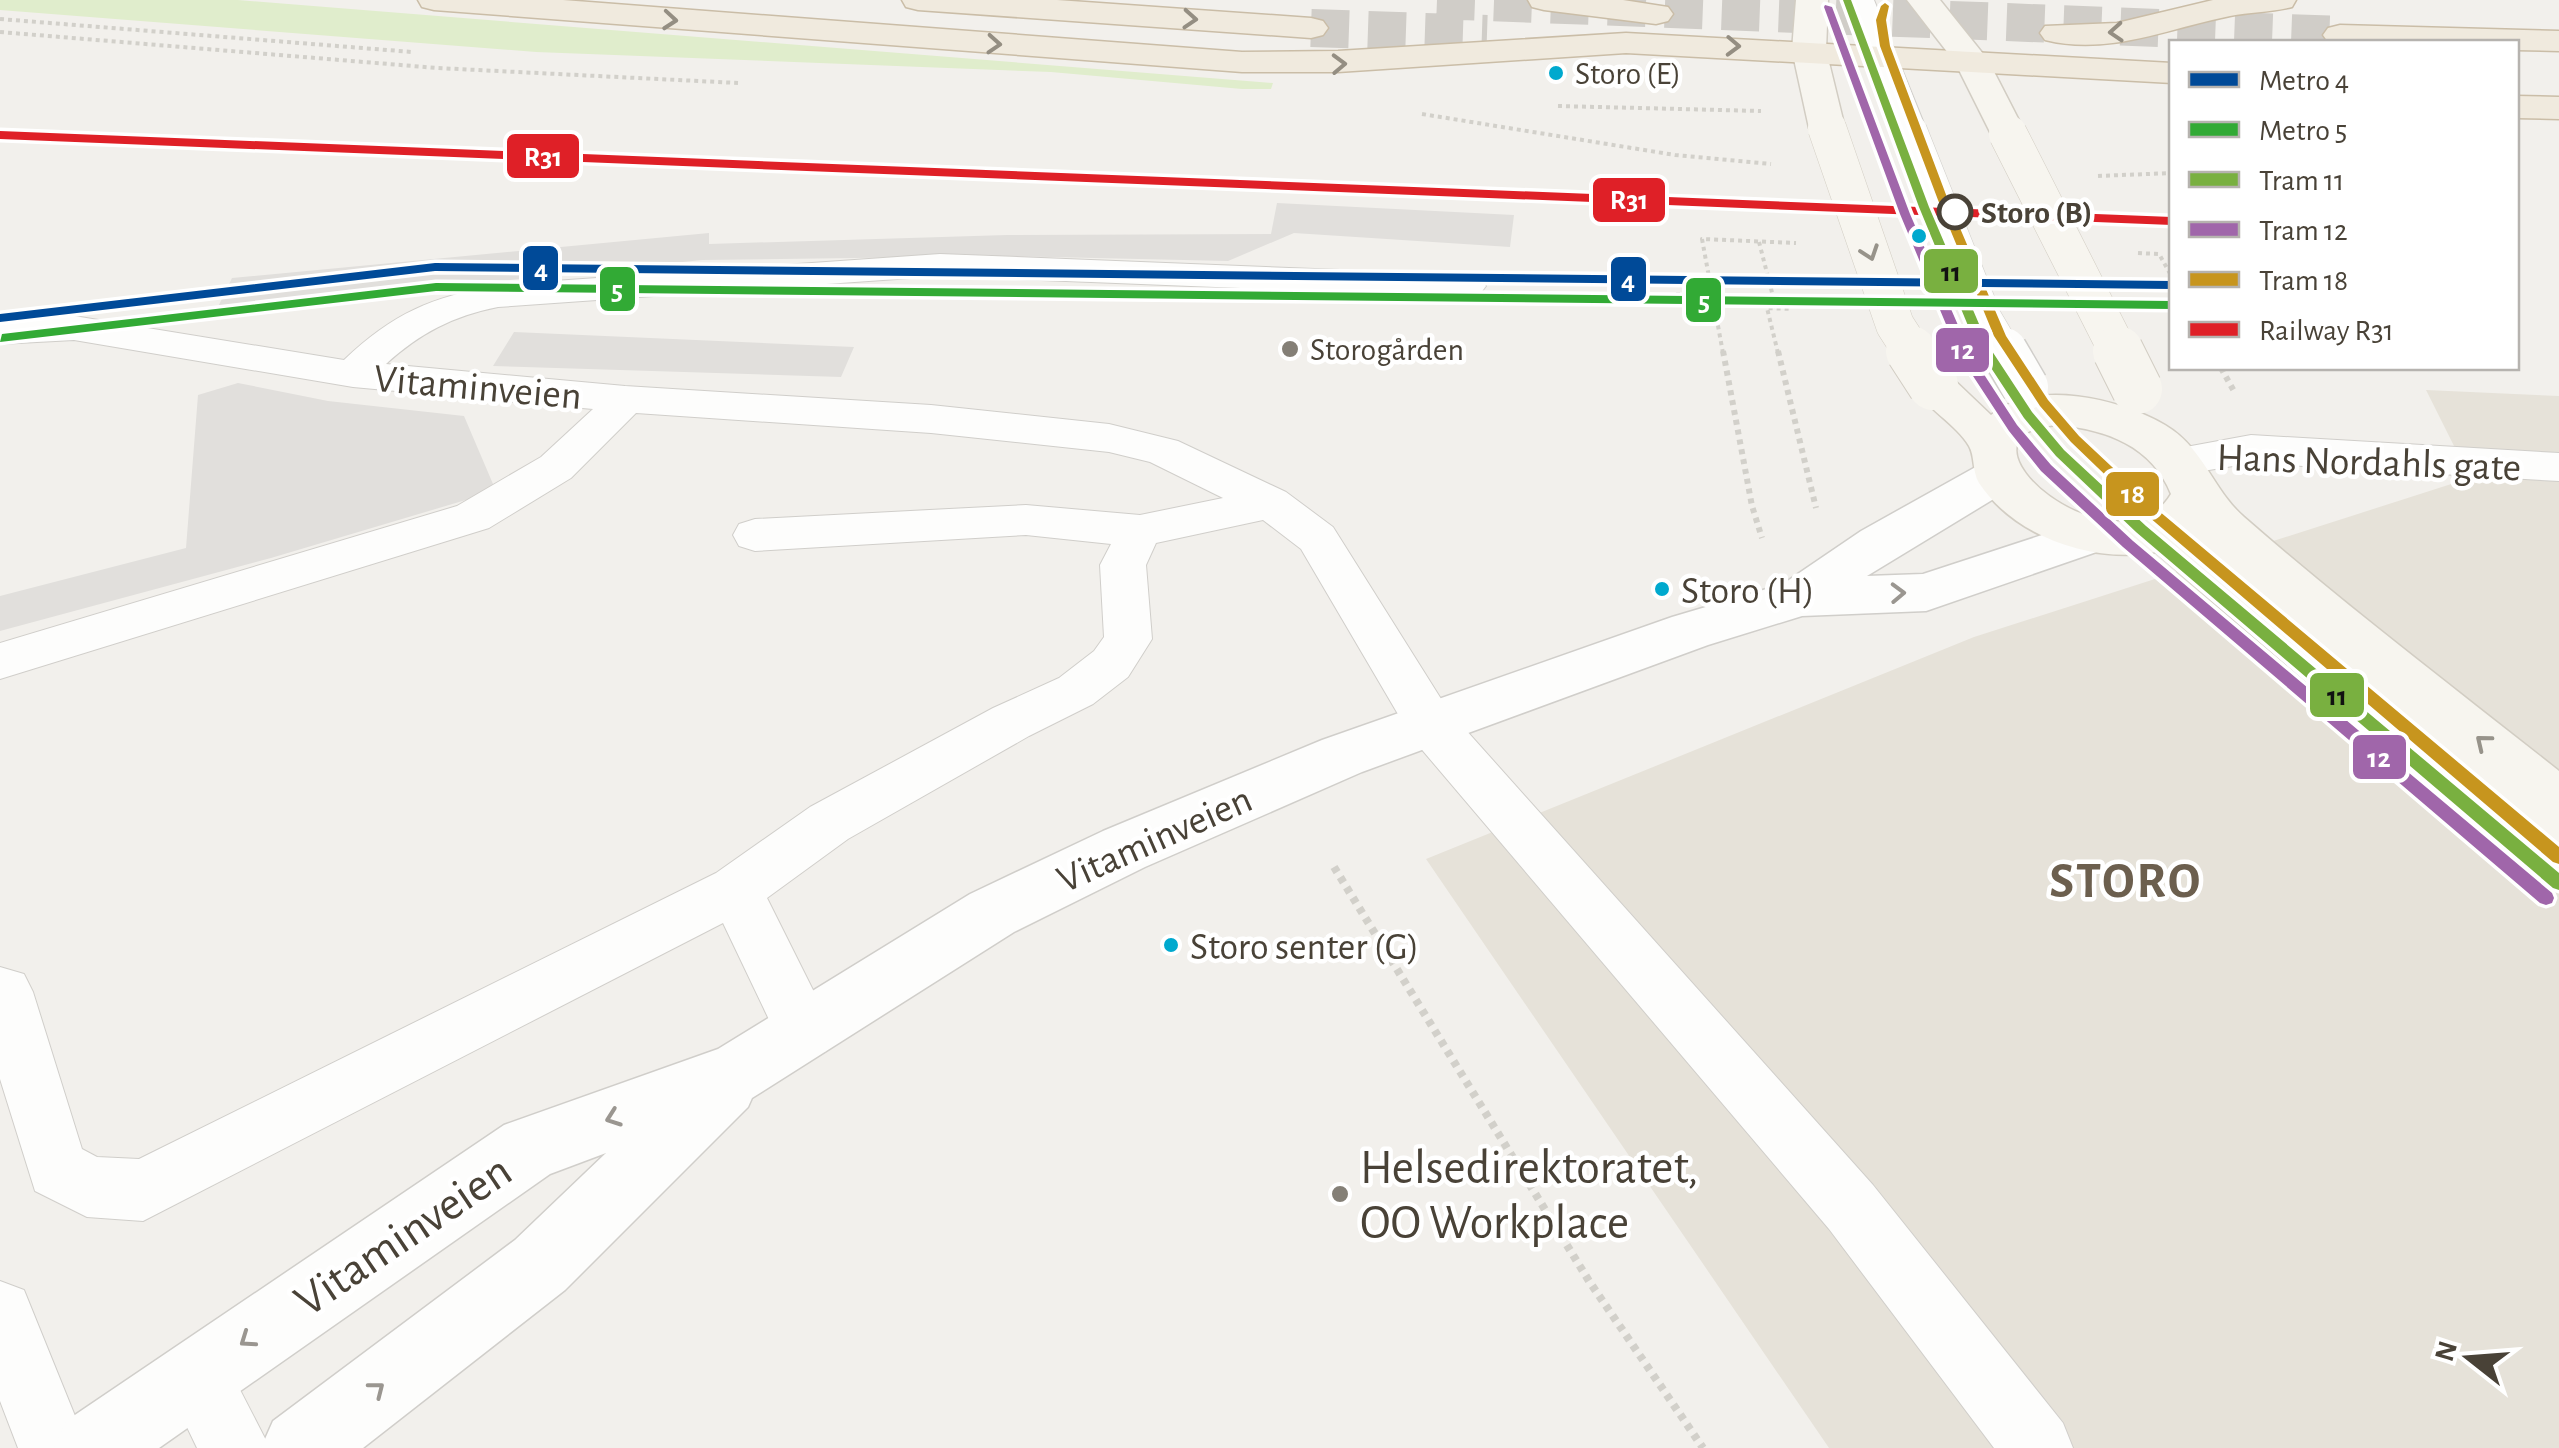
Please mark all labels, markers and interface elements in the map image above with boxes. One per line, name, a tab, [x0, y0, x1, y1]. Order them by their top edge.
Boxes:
one-way arrow	[663, 8, 679, 30]
one-way arrow	[1183, 8, 1199, 29]
one-way arrow	[2108, 20, 2124, 42]
one-way arrow	[987, 33, 1003, 54]
one-way arrow	[1726, 36, 1742, 57]
legend	[2169, 40, 2519, 370]
one-way arrow	[1332, 53, 1348, 74]
place label: Storo (E)	[1575, 58, 1681, 90]
marker: Storo (E)	[1546, 63, 1566, 83]
text: Metro 4	[2259, 66, 2349, 96]
text: Metro 5	[2259, 116, 2347, 146]
line badge: R31	[505, 132, 581, 180]
text: R31	[524, 144, 562, 172]
text: Tram 11	[2259, 166, 2344, 196]
line badge: R31	[1591, 176, 1667, 224]
text: R31	[1610, 187, 1648, 215]
marker: Storo (B)	[1938, 195, 1972, 229]
place label: Storo (B)	[1981, 197, 2093, 229]
text: Tram 12	[2259, 216, 2348, 246]
unlabelled marker	[1909, 226, 1929, 246]
line badge: 4	[521, 244, 560, 292]
one-way arrow	[1858, 244, 1878, 261]
line badge: 11	[1922, 247, 1980, 295]
line badge: 4	[1609, 255, 1648, 303]
text: 4	[534, 256, 548, 284]
text: 11	[1941, 259, 1961, 287]
line badge: 5	[598, 265, 637, 313]
text: Tram 18	[2259, 266, 2348, 296]
text: 4	[1621, 267, 1635, 295]
line badge: 5	[1684, 276, 1723, 324]
text: 5	[611, 277, 623, 305]
text: 5	[1698, 288, 1710, 316]
text: Railway R31	[2259, 316, 2394, 346]
line badge: 12	[1934, 326, 1991, 374]
place label: Storogården	[1310, 334, 1464, 366]
text: 12	[1951, 337, 1975, 365]
marker: Storogården	[1279, 338, 1301, 360]
street label: Vitaminveien	[372, 359, 583, 417]
street label: Hans Nordahls gate	[2216, 438, 2522, 488]
line badge: 18	[2104, 470, 2161, 518]
text: 18	[2121, 481, 2145, 509]
place label: Storo (H)	[1681, 573, 1815, 611]
marker: Storo (H)	[1652, 579, 1672, 599]
one-way arrow	[1891, 583, 1907, 604]
line badge: 11	[2308, 671, 2366, 719]
text: 11	[2327, 683, 2347, 711]
line badge: 12	[2351, 733, 2408, 781]
one-way arrow	[2477, 736, 2495, 754]
text: 12	[2367, 745, 2391, 773]
street label: Vitaminveien	[1052, 779, 1258, 900]
district label: STORO	[2049, 857, 2203, 907]
place label: Storo senter (G)	[1190, 929, 1419, 967]
marker: Storo senter (G)	[1161, 935, 1181, 955]
one-way arrow	[606, 1106, 623, 1127]
place label: Helsedirektoratet, OO Workplace	[1360, 1145, 1698, 1248]
street label: Vitaminveien	[287, 1147, 521, 1326]
marker: Helsedirektoratet, OO Workplace	[1329, 1183, 1351, 1205]
north arrow	[2419, 1308, 2519, 1408]
one-way arrow	[240, 1328, 259, 1346]
text: N	[2431, 1338, 2463, 1365]
one-way arrow	[366, 1383, 384, 1400]

